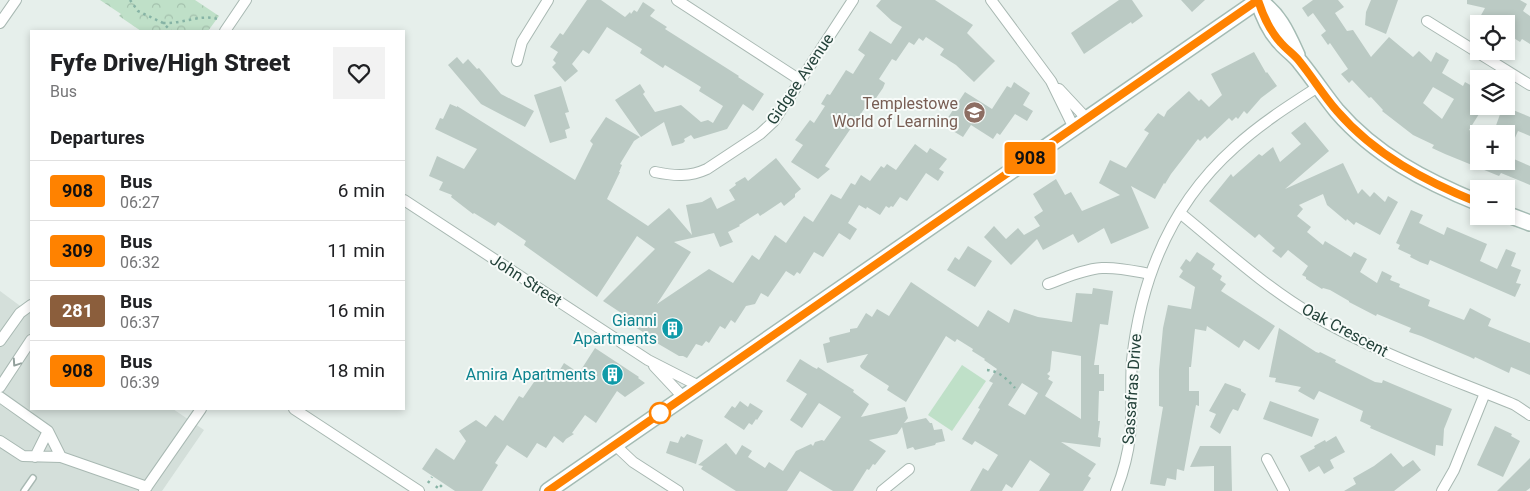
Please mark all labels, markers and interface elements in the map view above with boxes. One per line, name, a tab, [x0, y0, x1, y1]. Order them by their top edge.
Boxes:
map controls	[1470, 15, 1515, 225]
button: locate	[1470, 15, 1515, 60]
street label: Gidgee Avenue	[762, 30, 838, 128]
button: heart	[333, 47, 385, 99]
text: Fyfe Drive/High Street	[50, 49, 290, 77]
button: layers	[1470, 70, 1515, 115]
text: Bus	[50, 82, 77, 101]
place label: Templestowe World of Learning	[832, 94, 958, 131]
school or university icon: Templestowe World of Learning	[962, 100, 986, 124]
button: +	[1470, 125, 1515, 170]
text: Departures	[50, 126, 145, 149]
line badge: 908	[1001, 142, 1059, 174]
text: 908	[1015, 147, 1045, 168]
text: Bus	[120, 170, 153, 193]
text: 6 min	[338, 179, 385, 202]
text: 908	[62, 180, 93, 201]
button: −	[1470, 180, 1515, 225]
text: 06:27	[120, 193, 160, 212]
text: Bus	[120, 230, 153, 253]
text: 11 min	[327, 239, 385, 262]
text: 309	[62, 240, 93, 261]
street label: John Street	[487, 250, 565, 310]
text: 06:32	[120, 253, 160, 272]
text: Bus	[120, 290, 153, 313]
text: 16 min	[327, 299, 385, 322]
street label: Oak Crescent	[1299, 299, 1391, 361]
text: 281	[62, 300, 93, 321]
place label: Gianni Apartments	[573, 311, 657, 348]
text: 06:37	[120, 313, 160, 332]
building icon: Gianni Apartments	[661, 317, 685, 341]
street label: Sassafras Drive	[1119, 333, 1145, 445]
text: Bus	[120, 350, 153, 373]
one-way arrow	[12, 358, 22, 367]
text: 18 min	[327, 359, 385, 382]
text: 908	[62, 360, 93, 381]
building icon: Amira Apartments	[600, 362, 624, 386]
place label: Amira Apartments	[466, 365, 596, 384]
text: 06:39	[120, 373, 160, 392]
unlabelled marker	[649, 402, 671, 424]

